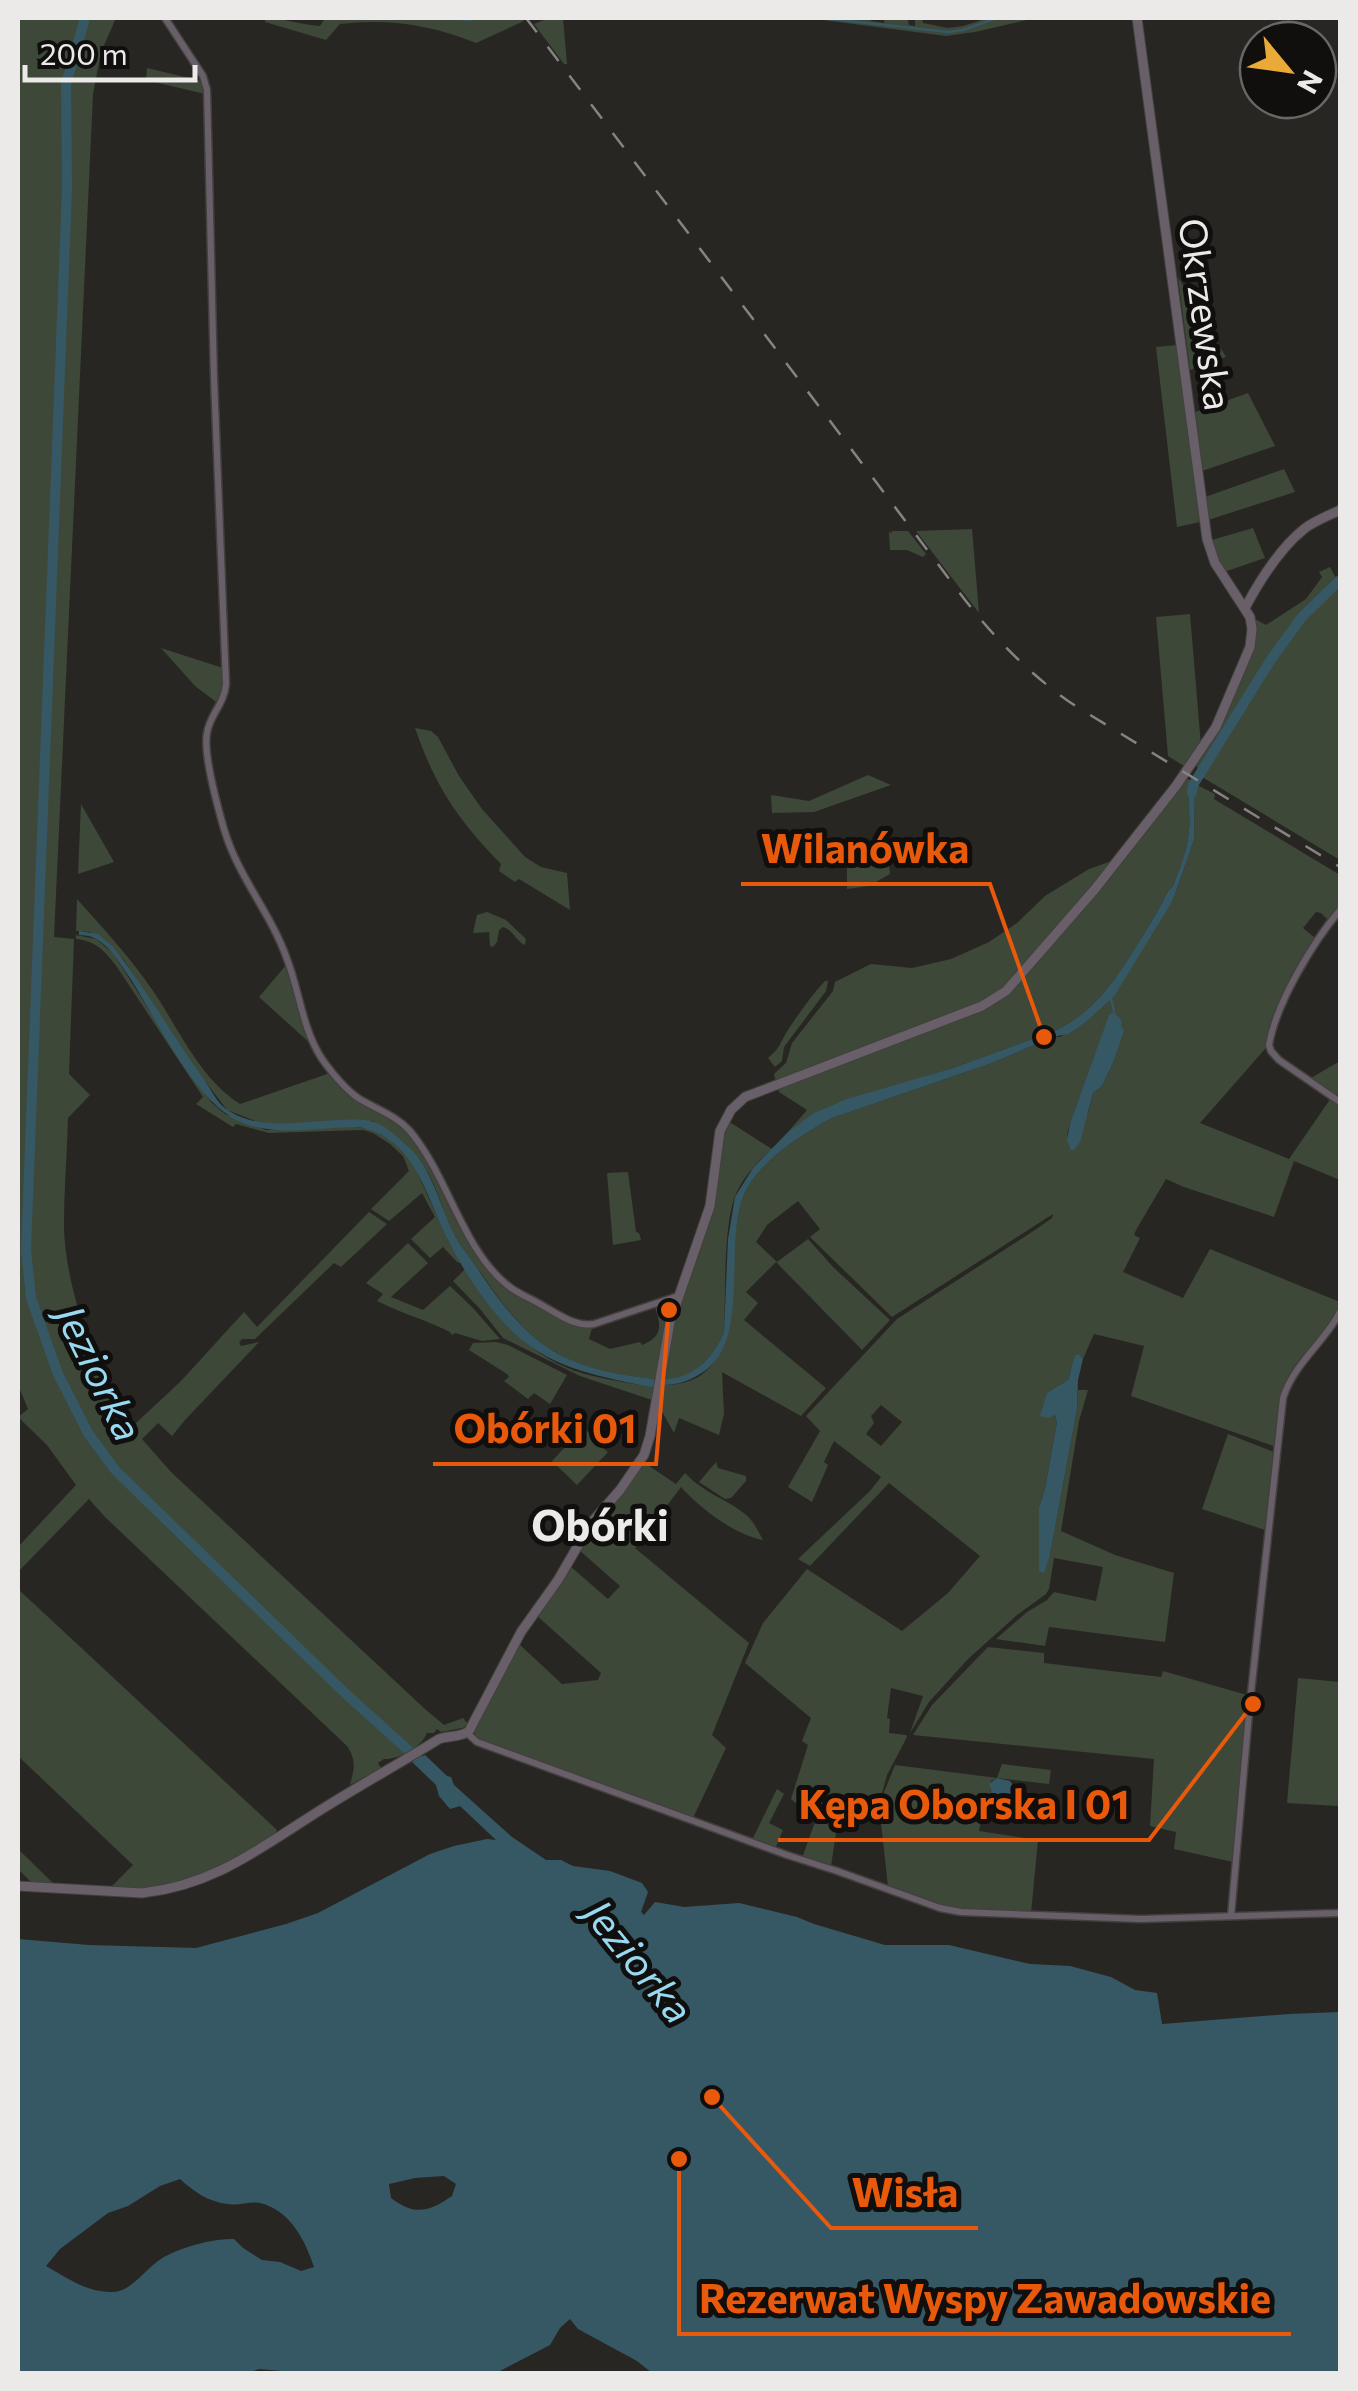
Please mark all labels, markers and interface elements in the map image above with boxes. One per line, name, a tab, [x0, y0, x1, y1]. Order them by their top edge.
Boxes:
scale bar	[25, 20, 195, 82]
north arrow	[1238, 20, 1338, 120]
text: 200 m	[40, 34, 128, 71]
text: N	[1291, 65, 1331, 100]
street label: Okrzewska	[1170, 215, 1244, 413]
callout: Wilanówka	[741, 814, 990, 884]
text: Wilanówka	[761, 822, 969, 871]
water label: Jeziorka	[46, 1293, 155, 1448]
callout: Obórki 01	[433, 1394, 656, 1464]
text: Obórki 01	[453, 1402, 637, 1451]
district label: Obórki	[531, 1498, 669, 1550]
callout: Kępa Oborska I 01	[778, 1770, 1149, 1840]
text: Kępa Oborska I 01	[798, 1778, 1130, 1828]
water label: Jeziorka	[573, 1886, 705, 2032]
callout: Wisła	[831, 2158, 978, 2228]
text: Wisła	[852, 2166, 958, 2215]
callout: Rezerwat Wyspy Zawadowskie	[679, 2264, 1291, 2334]
text: Rezerwat Wyspy Zawadowskie	[699, 2272, 1271, 2321]

